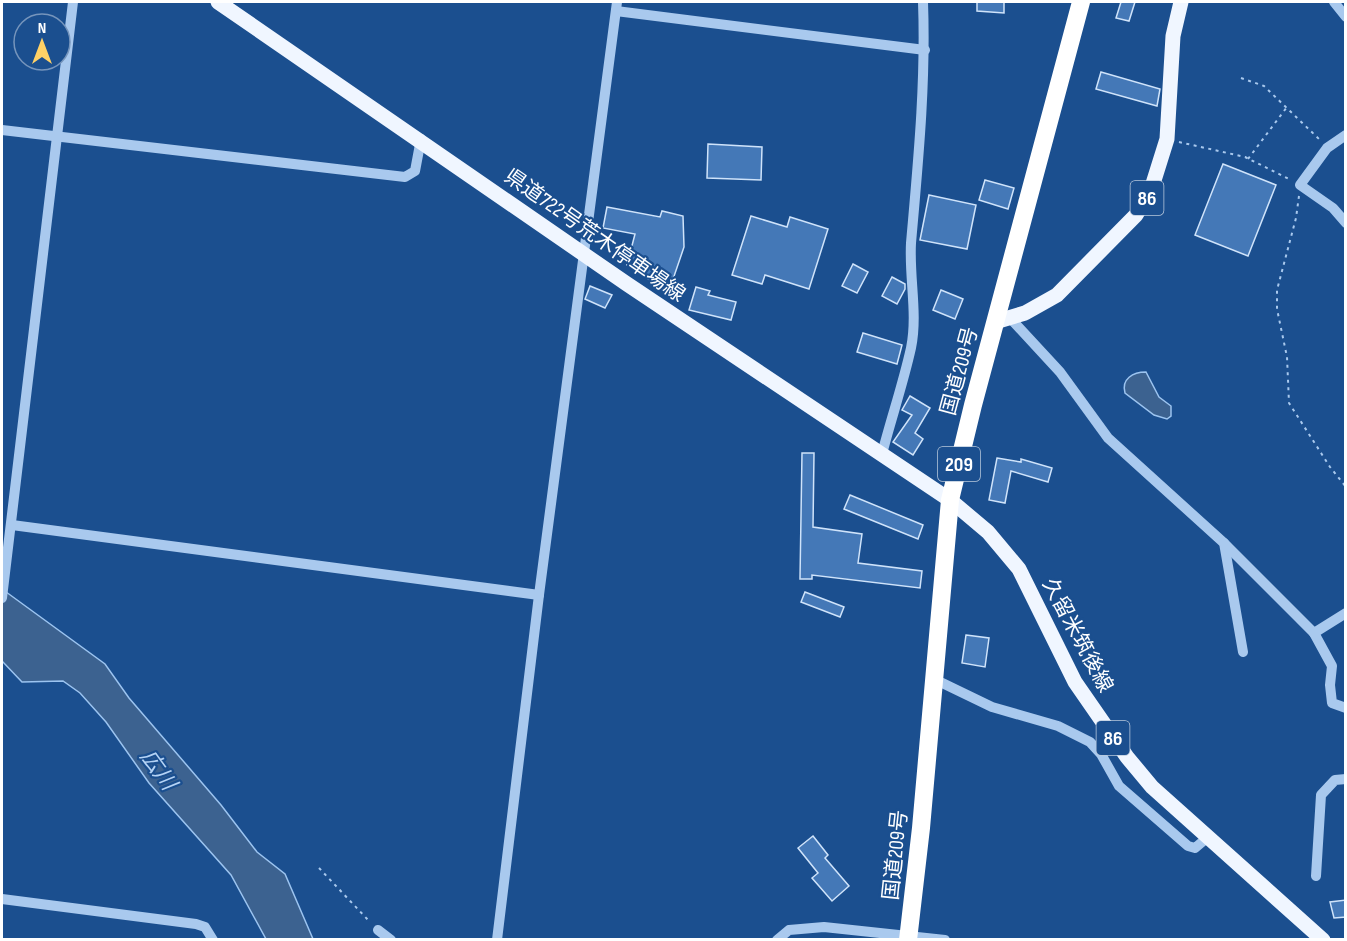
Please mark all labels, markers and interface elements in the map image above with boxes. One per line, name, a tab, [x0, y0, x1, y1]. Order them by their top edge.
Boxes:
north arrow	[12, 12, 72, 72]
text: N	[38, 19, 46, 38]
street label: 県道722号荒木停車場線	[500, 164, 690, 307]
road number: 86	[1130, 181, 1164, 215]
street label: 国道209号	[936, 324, 983, 418]
road number: 209	[938, 447, 980, 481]
street label: 久留米筑後線	[1037, 574, 1118, 697]
road number: 86	[1096, 721, 1130, 755]
water label: 広川	[134, 744, 183, 797]
street label: 国道209号	[878, 809, 913, 901]

